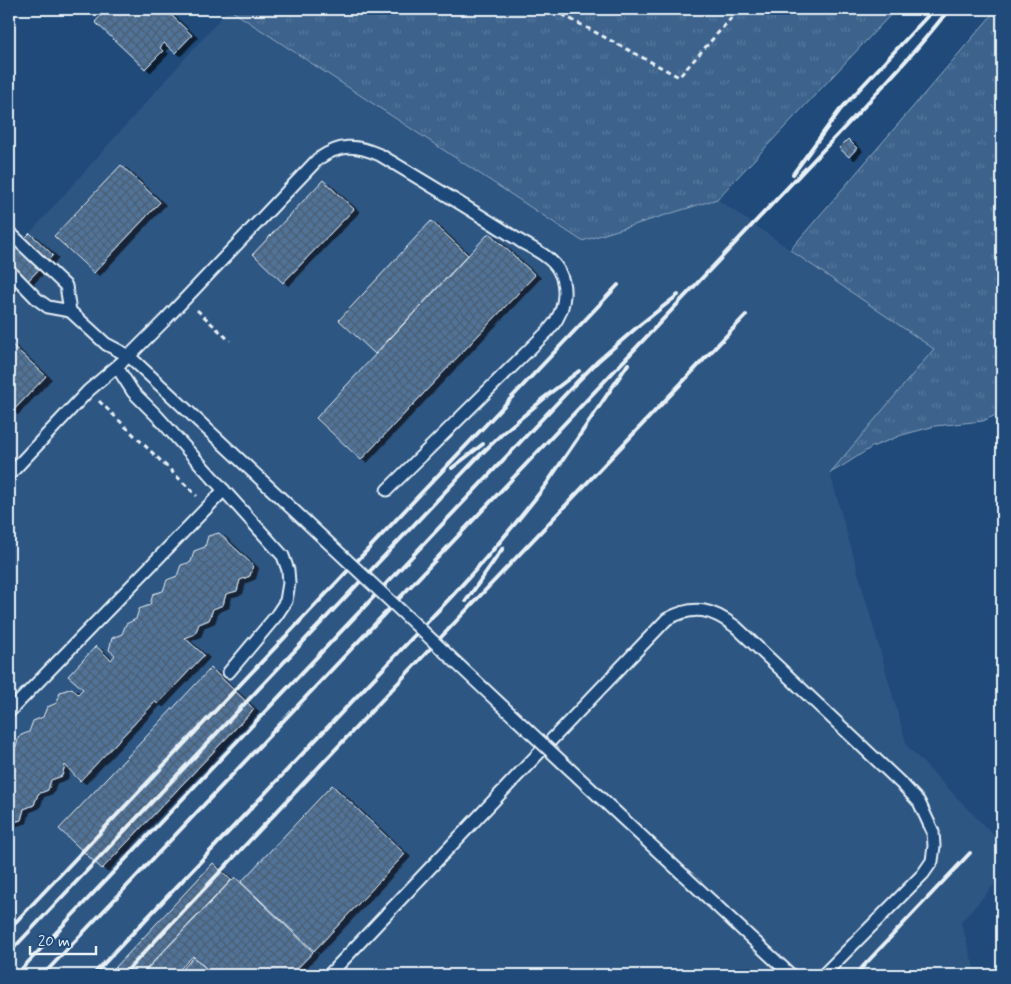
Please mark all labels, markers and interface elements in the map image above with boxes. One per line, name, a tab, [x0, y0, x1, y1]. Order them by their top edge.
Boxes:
scale bar	[30, 924, 96, 956]
text: 20 m	[38, 932, 70, 952]

